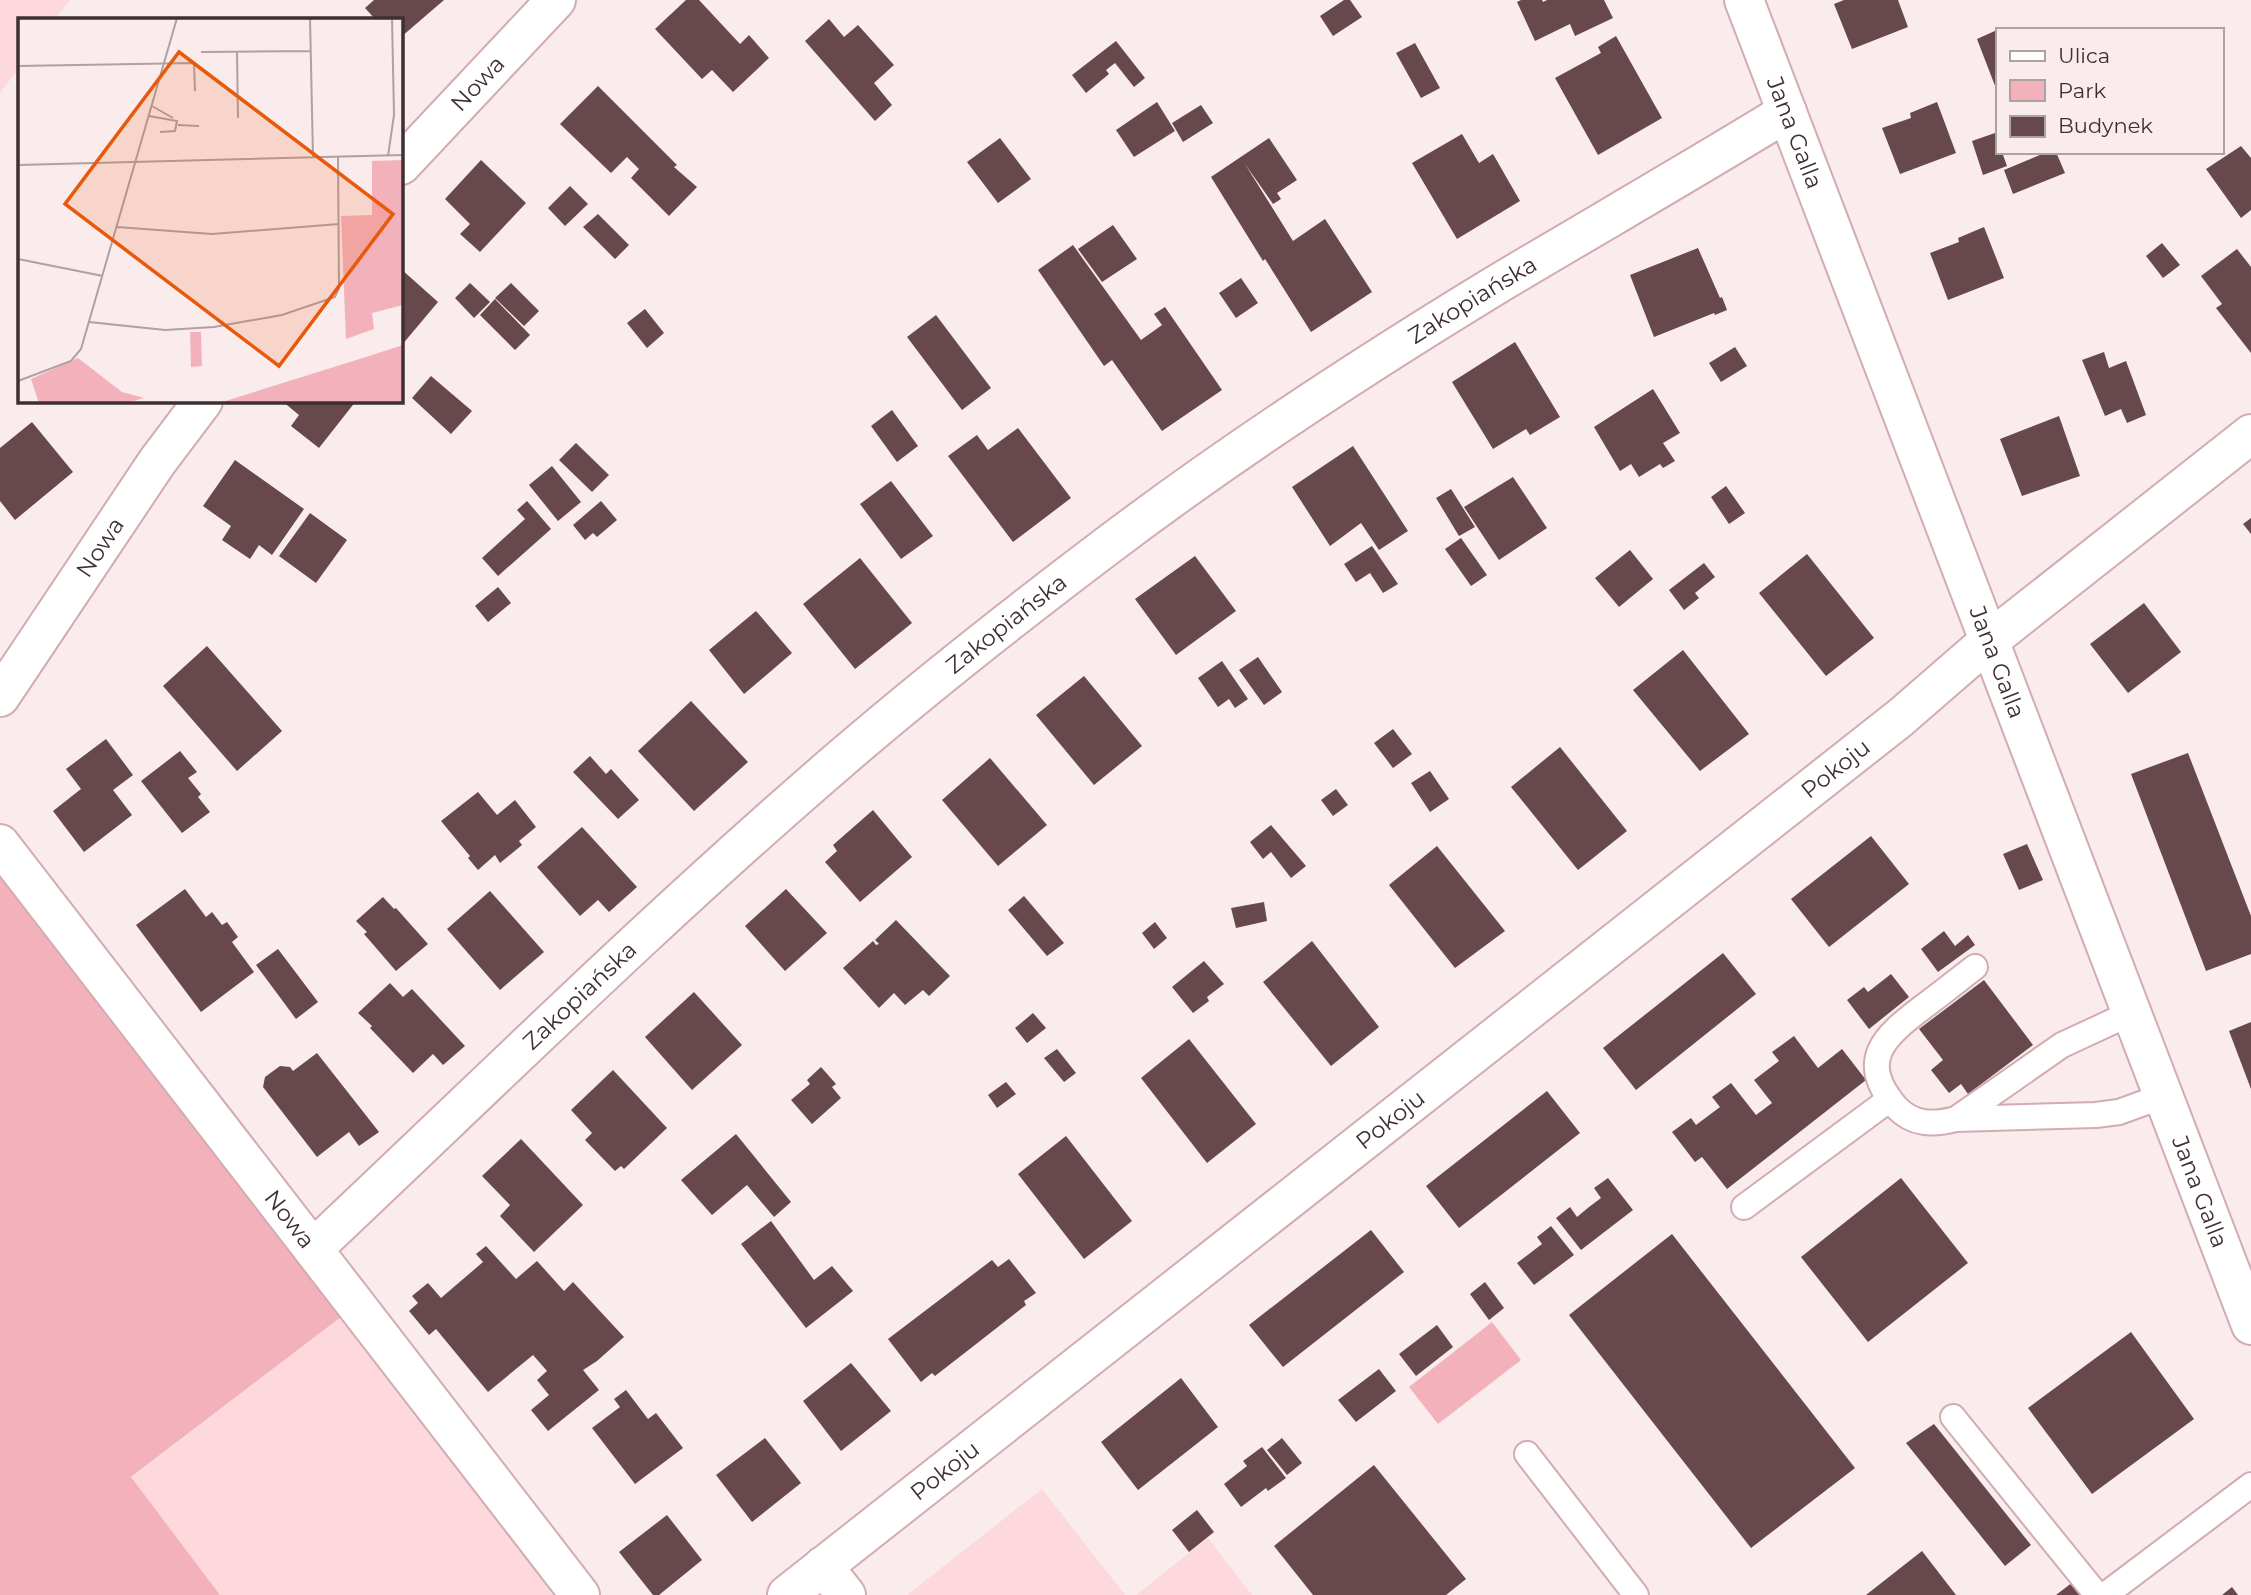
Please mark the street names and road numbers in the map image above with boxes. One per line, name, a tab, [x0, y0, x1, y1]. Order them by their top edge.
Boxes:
street label: Nowa	[445, 50, 511, 117]
street label: Jana Galla	[1760, 72, 1829, 193]
street label: Zakopiańska	[1403, 250, 1542, 350]
street label: Nowa	[70, 512, 130, 583]
street label: Zakopiańska	[940, 568, 1072, 680]
street label: Jana Galla	[1963, 601, 2031, 722]
street label: Pokoju	[1795, 733, 1876, 805]
street label: Zakopiańska	[517, 936, 642, 1056]
street label: Pokoju	[1350, 1084, 1430, 1155]
street label: Jana Galla	[2166, 1131, 2234, 1252]
street label: Nowa	[258, 1184, 321, 1254]
street label: Pokoju	[905, 1435, 985, 1506]

